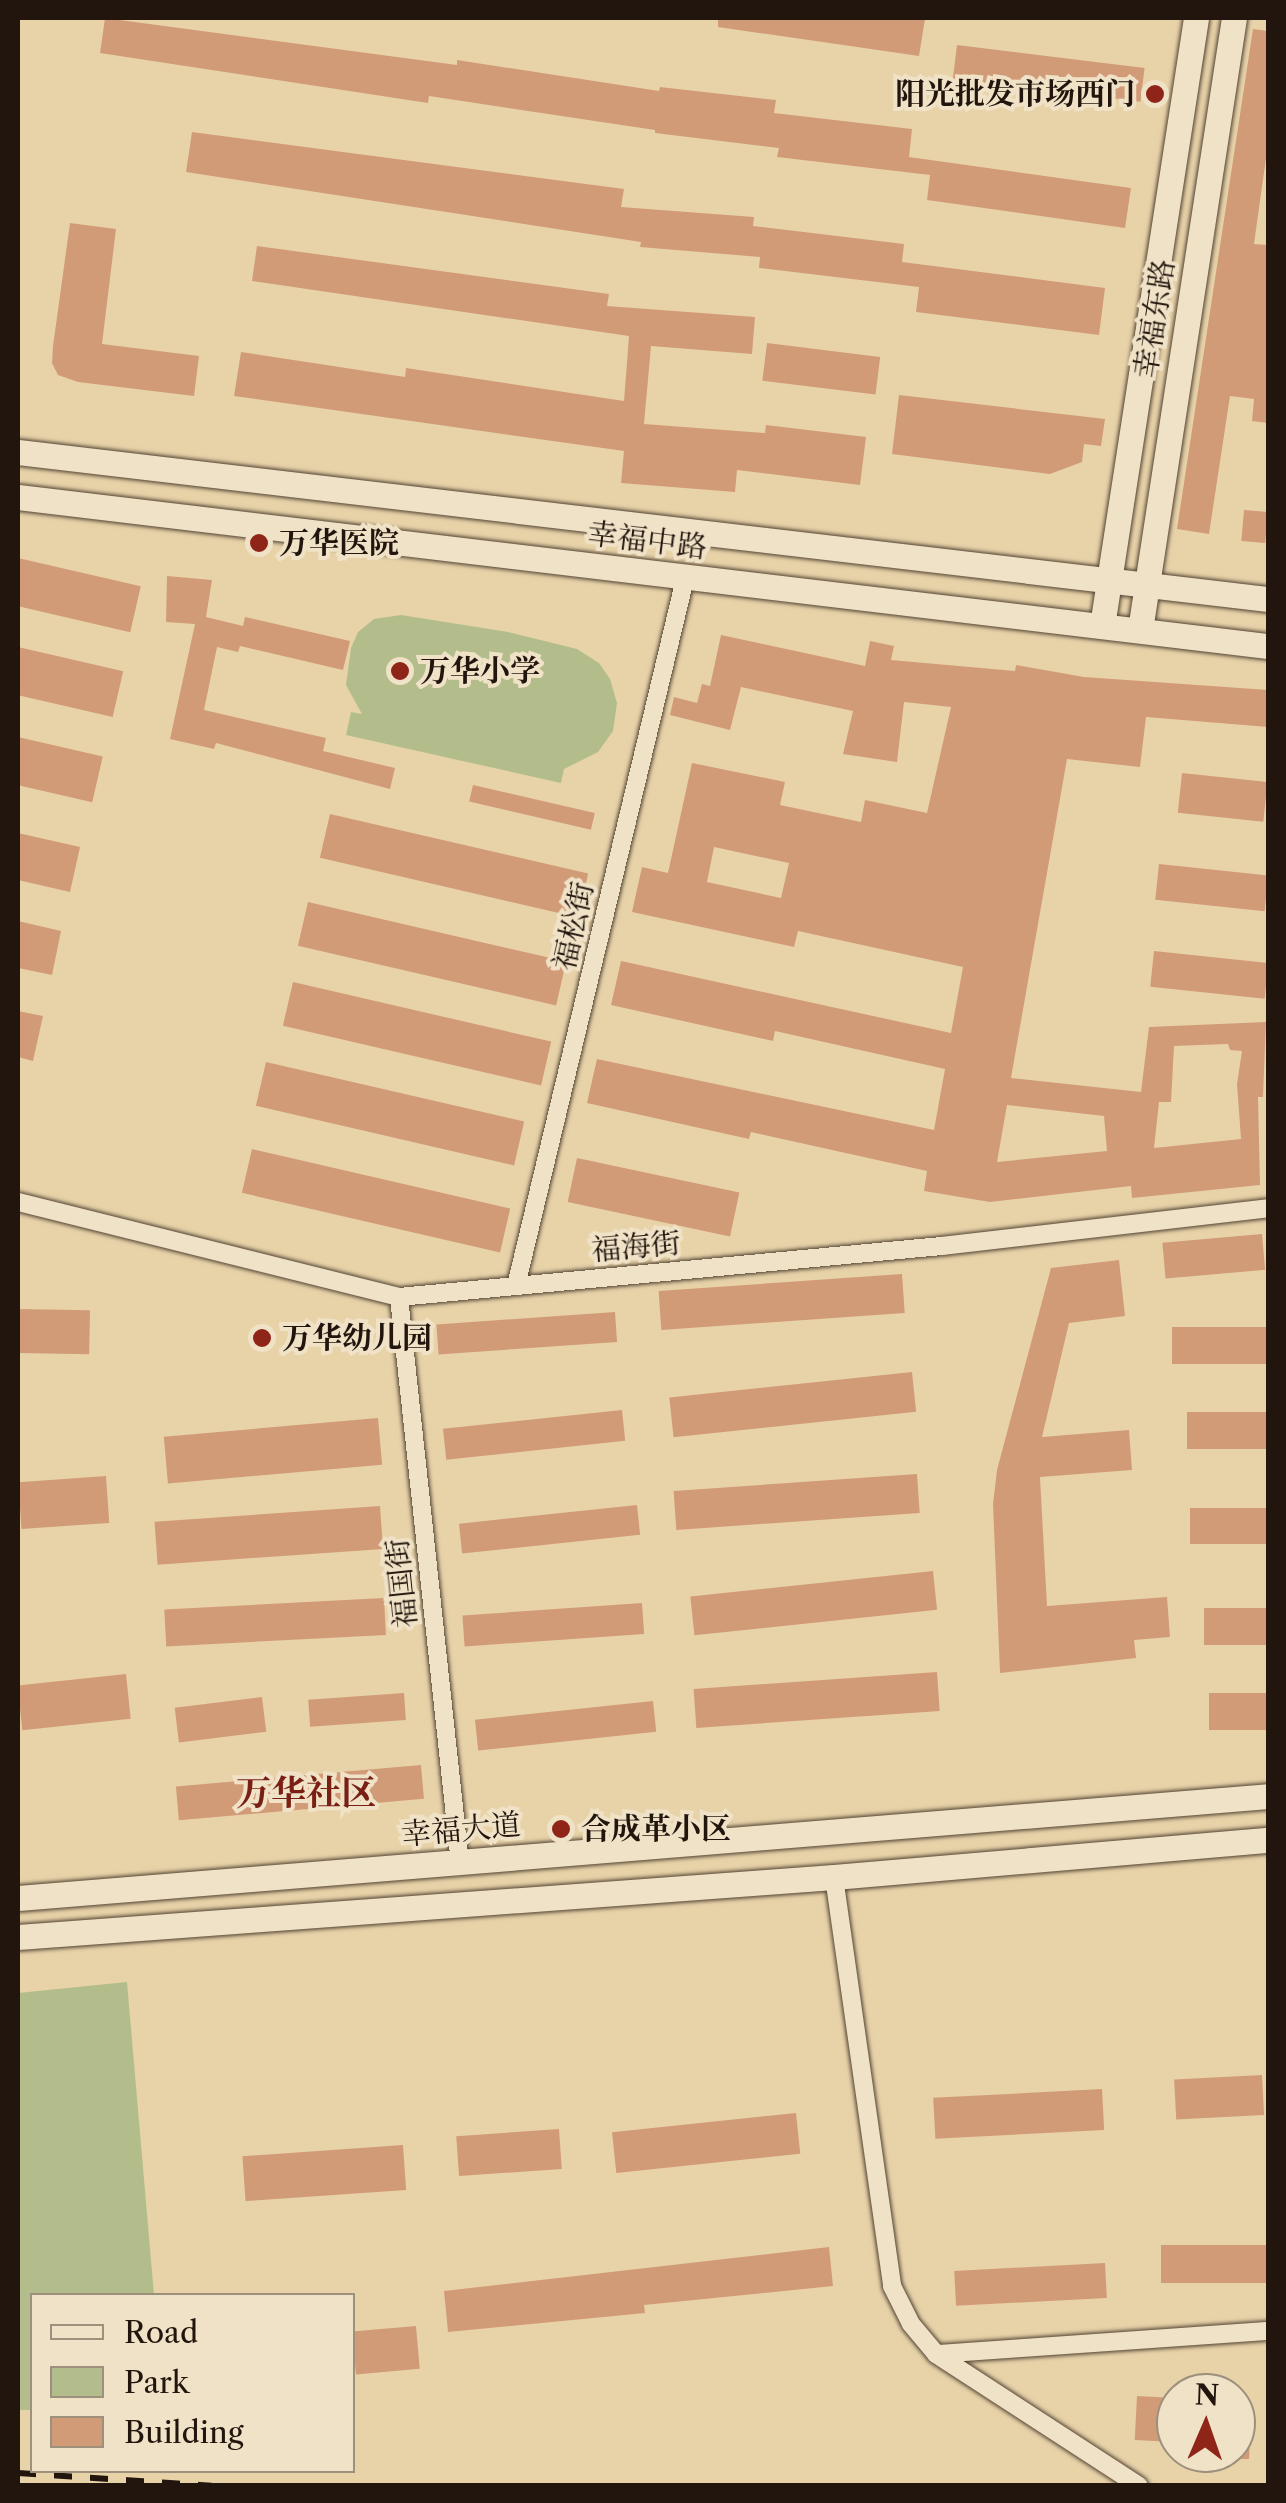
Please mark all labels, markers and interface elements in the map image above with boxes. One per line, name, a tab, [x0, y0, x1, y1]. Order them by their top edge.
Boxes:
place label: 阳光批发市场西门	[895, 76, 1135, 112]
marker: 阳光批发市场西门	[1144, 83, 1166, 105]
street label: 幸福东路	[1128, 257, 1182, 381]
street label: 幸福中路	[585, 516, 709, 566]
place label: 万华医院	[279, 525, 399, 561]
marker: 万华医院	[248, 532, 270, 554]
place label: 万华小学	[420, 653, 540, 689]
marker: 万华小学	[389, 660, 411, 682]
street label: 福松街	[546, 878, 602, 974]
street label: 福海街	[590, 1225, 682, 1269]
place label: 万华幼儿园	[282, 1320, 432, 1356]
marker: 万华幼儿园	[251, 1327, 273, 1349]
street label: 福国街	[379, 1536, 425, 1630]
district label: 万华社区	[236, 1772, 376, 1814]
street label: 幸福大道	[400, 1807, 522, 1853]
place label: 合成革小区	[581, 1811, 731, 1847]
marker: 合成革小区	[550, 1818, 572, 1840]
legend	[30, 2293, 355, 2473]
text: Road	[124, 2314, 198, 2351]
text: Park	[124, 2364, 189, 2401]
north arrow	[1156, 2373, 1256, 2473]
text: N	[1194, 2378, 1220, 2412]
text: Building	[124, 2414, 244, 2451]

